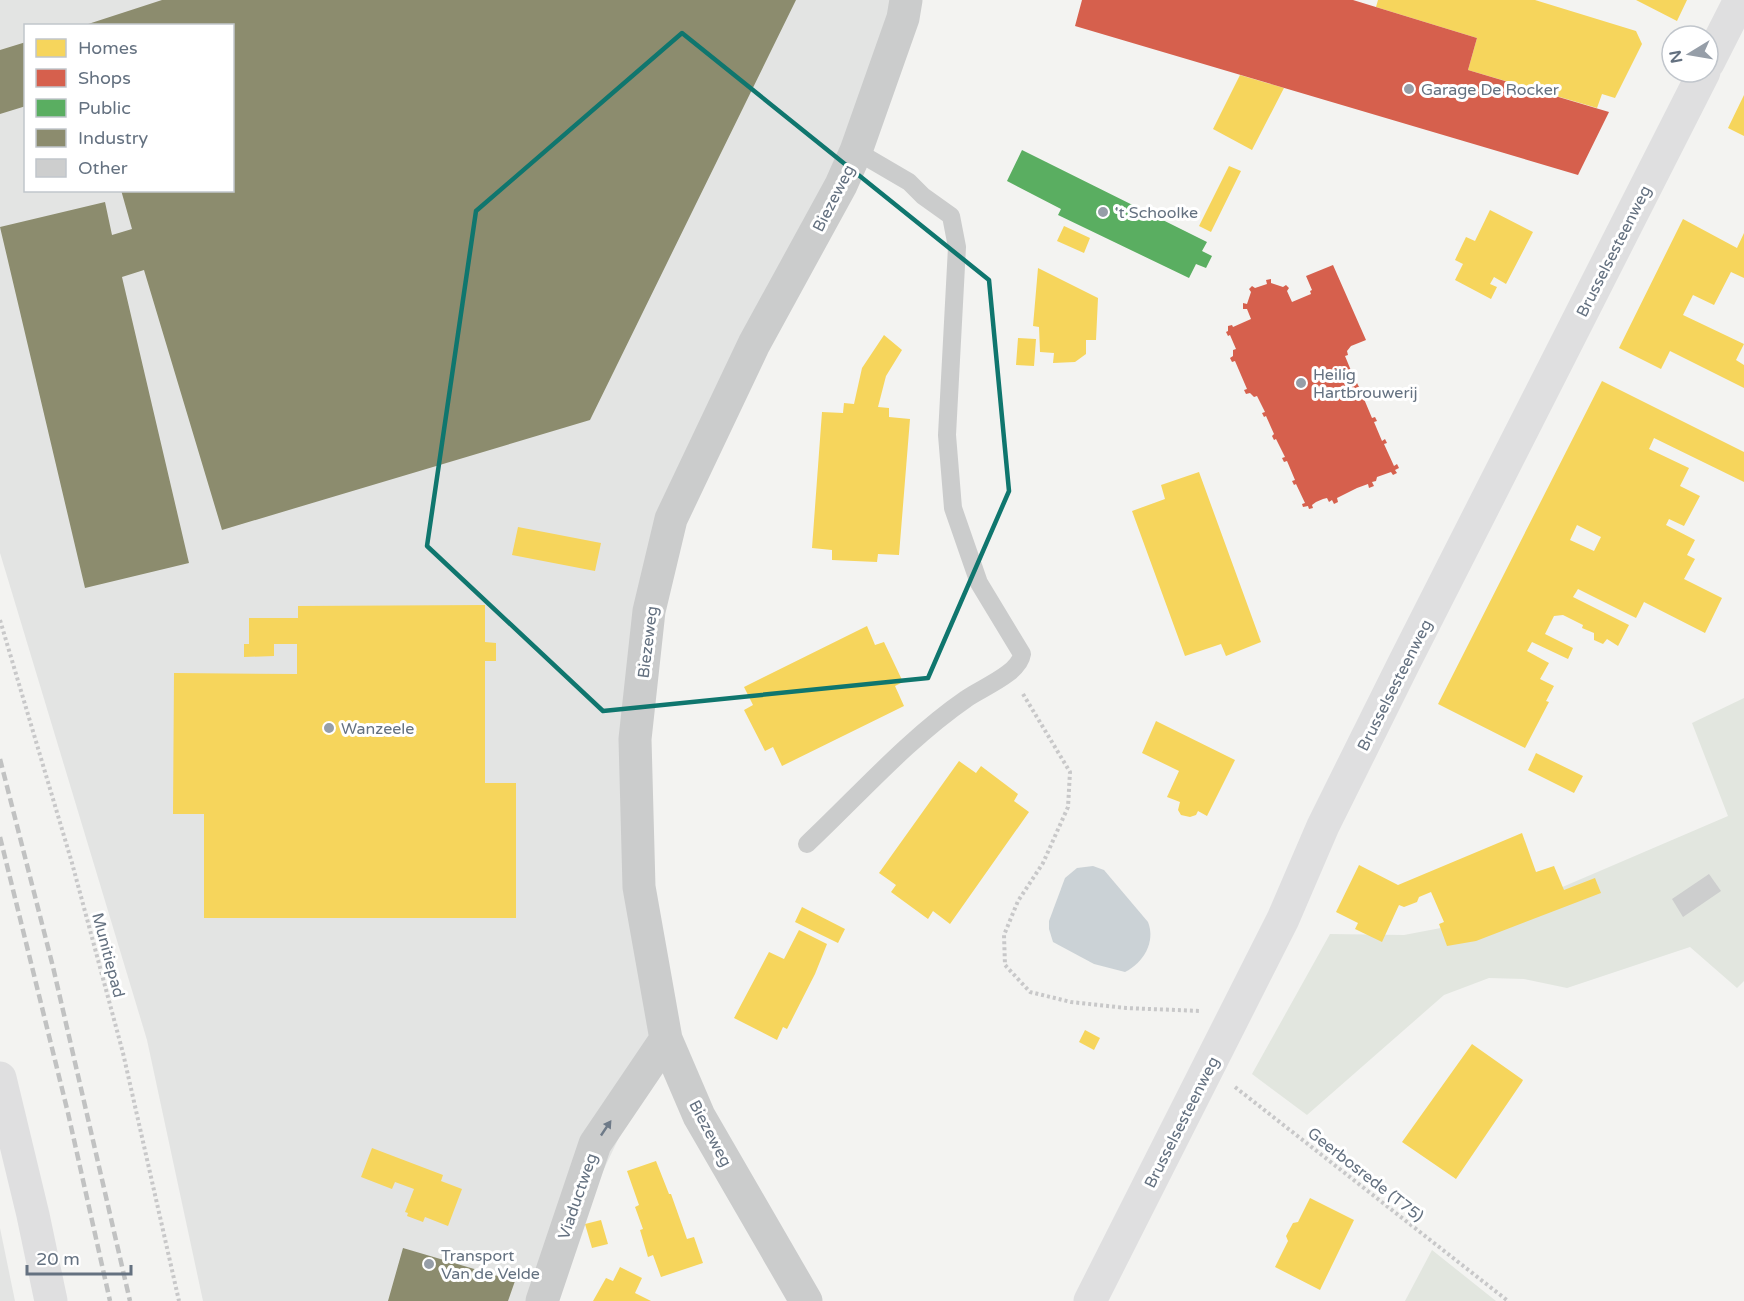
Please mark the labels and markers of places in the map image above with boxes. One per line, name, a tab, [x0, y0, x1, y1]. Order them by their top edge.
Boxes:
place label: Garage De Rocker	[1421, 80, 1560, 100]
marker: Garage De Rocker	[1402, 82, 1416, 96]
place label: 't Schoolke	[1115, 203, 1198, 223]
marker: 't Schoolke	[1096, 205, 1110, 219]
place label: Heilig Hartbrouwerij	[1313, 365, 1418, 403]
marker: Heilig Hartbrouwerij	[1294, 376, 1308, 390]
place label: Wanzeele	[341, 719, 414, 739]
marker: Wanzeele	[322, 721, 336, 735]
place label: Transport Van de Velde	[441, 1246, 540, 1284]
marker: Transport Van de Velde	[422, 1257, 436, 1271]

